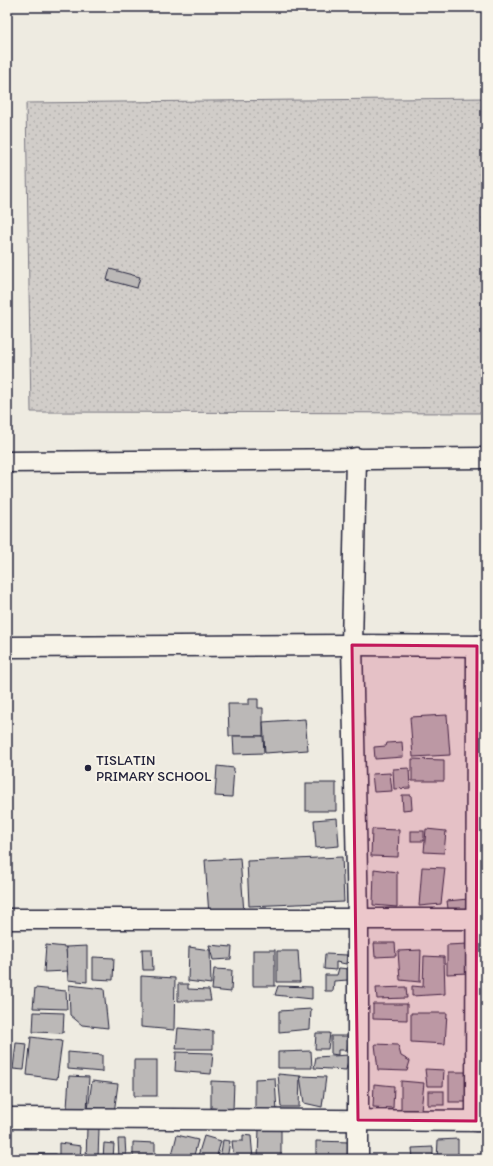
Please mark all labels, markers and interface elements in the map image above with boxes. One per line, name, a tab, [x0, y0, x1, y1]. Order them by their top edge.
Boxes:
place label: TISLATIN PRIMARY SCHOOL	[96, 752, 211, 785]
marker: TISLATIN PRIMARY SCHOOL	[83, 763, 93, 773]

